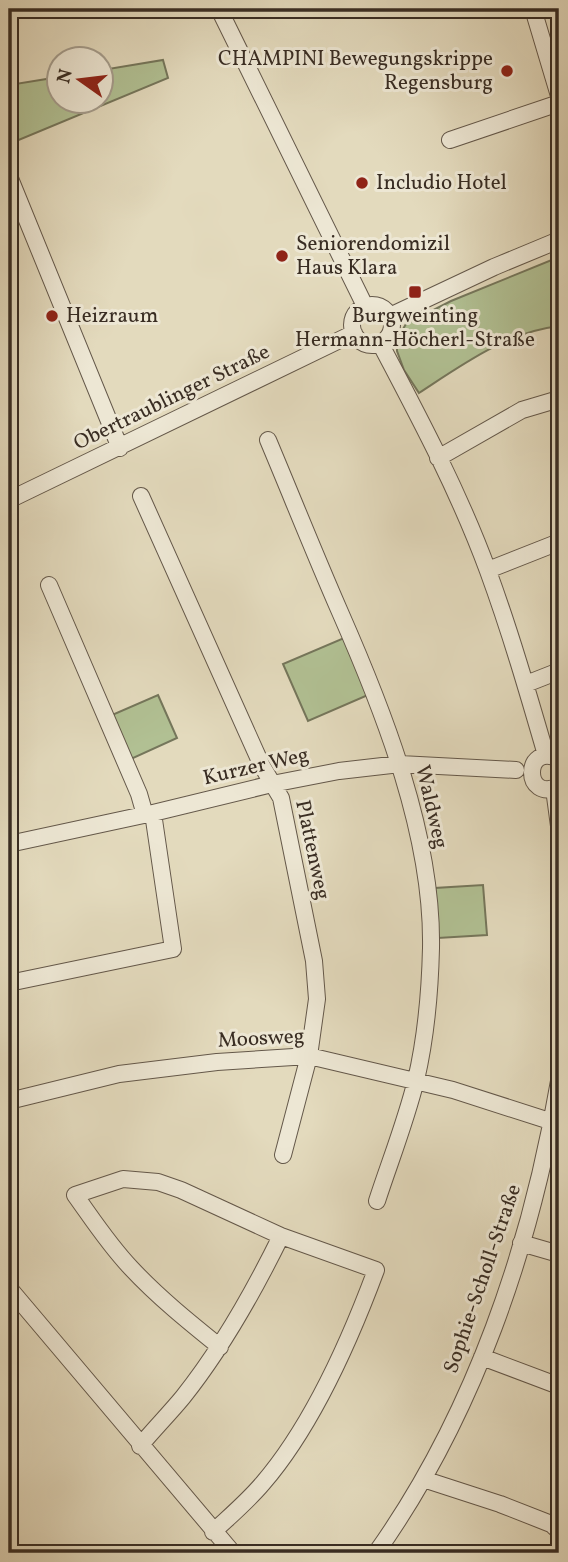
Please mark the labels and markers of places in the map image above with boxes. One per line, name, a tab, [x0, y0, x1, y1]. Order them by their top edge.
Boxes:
place label: CHAMPINI Bewegungskrippe Regensburg	[218, 45, 493, 98]
marker: CHAMPINI Bewegungskrippe Regensburg	[499, 63, 515, 79]
place label: Includio Hotel	[376, 169, 507, 198]
marker: Includio Hotel	[354, 175, 370, 191]
place label: Seniorendomizil Haus Klara	[296, 230, 450, 283]
marker: Seniorendomizil Haus Klara	[274, 248, 290, 264]
marker: Burgweinting Hermann-Höcherl-Straße	[407, 284, 423, 300]
place label: Heizraum	[66, 302, 158, 331]
place label: Burgweinting Hermann-Höcherl-Straße	[295, 302, 535, 355]
marker: Heizraum	[44, 308, 60, 324]

